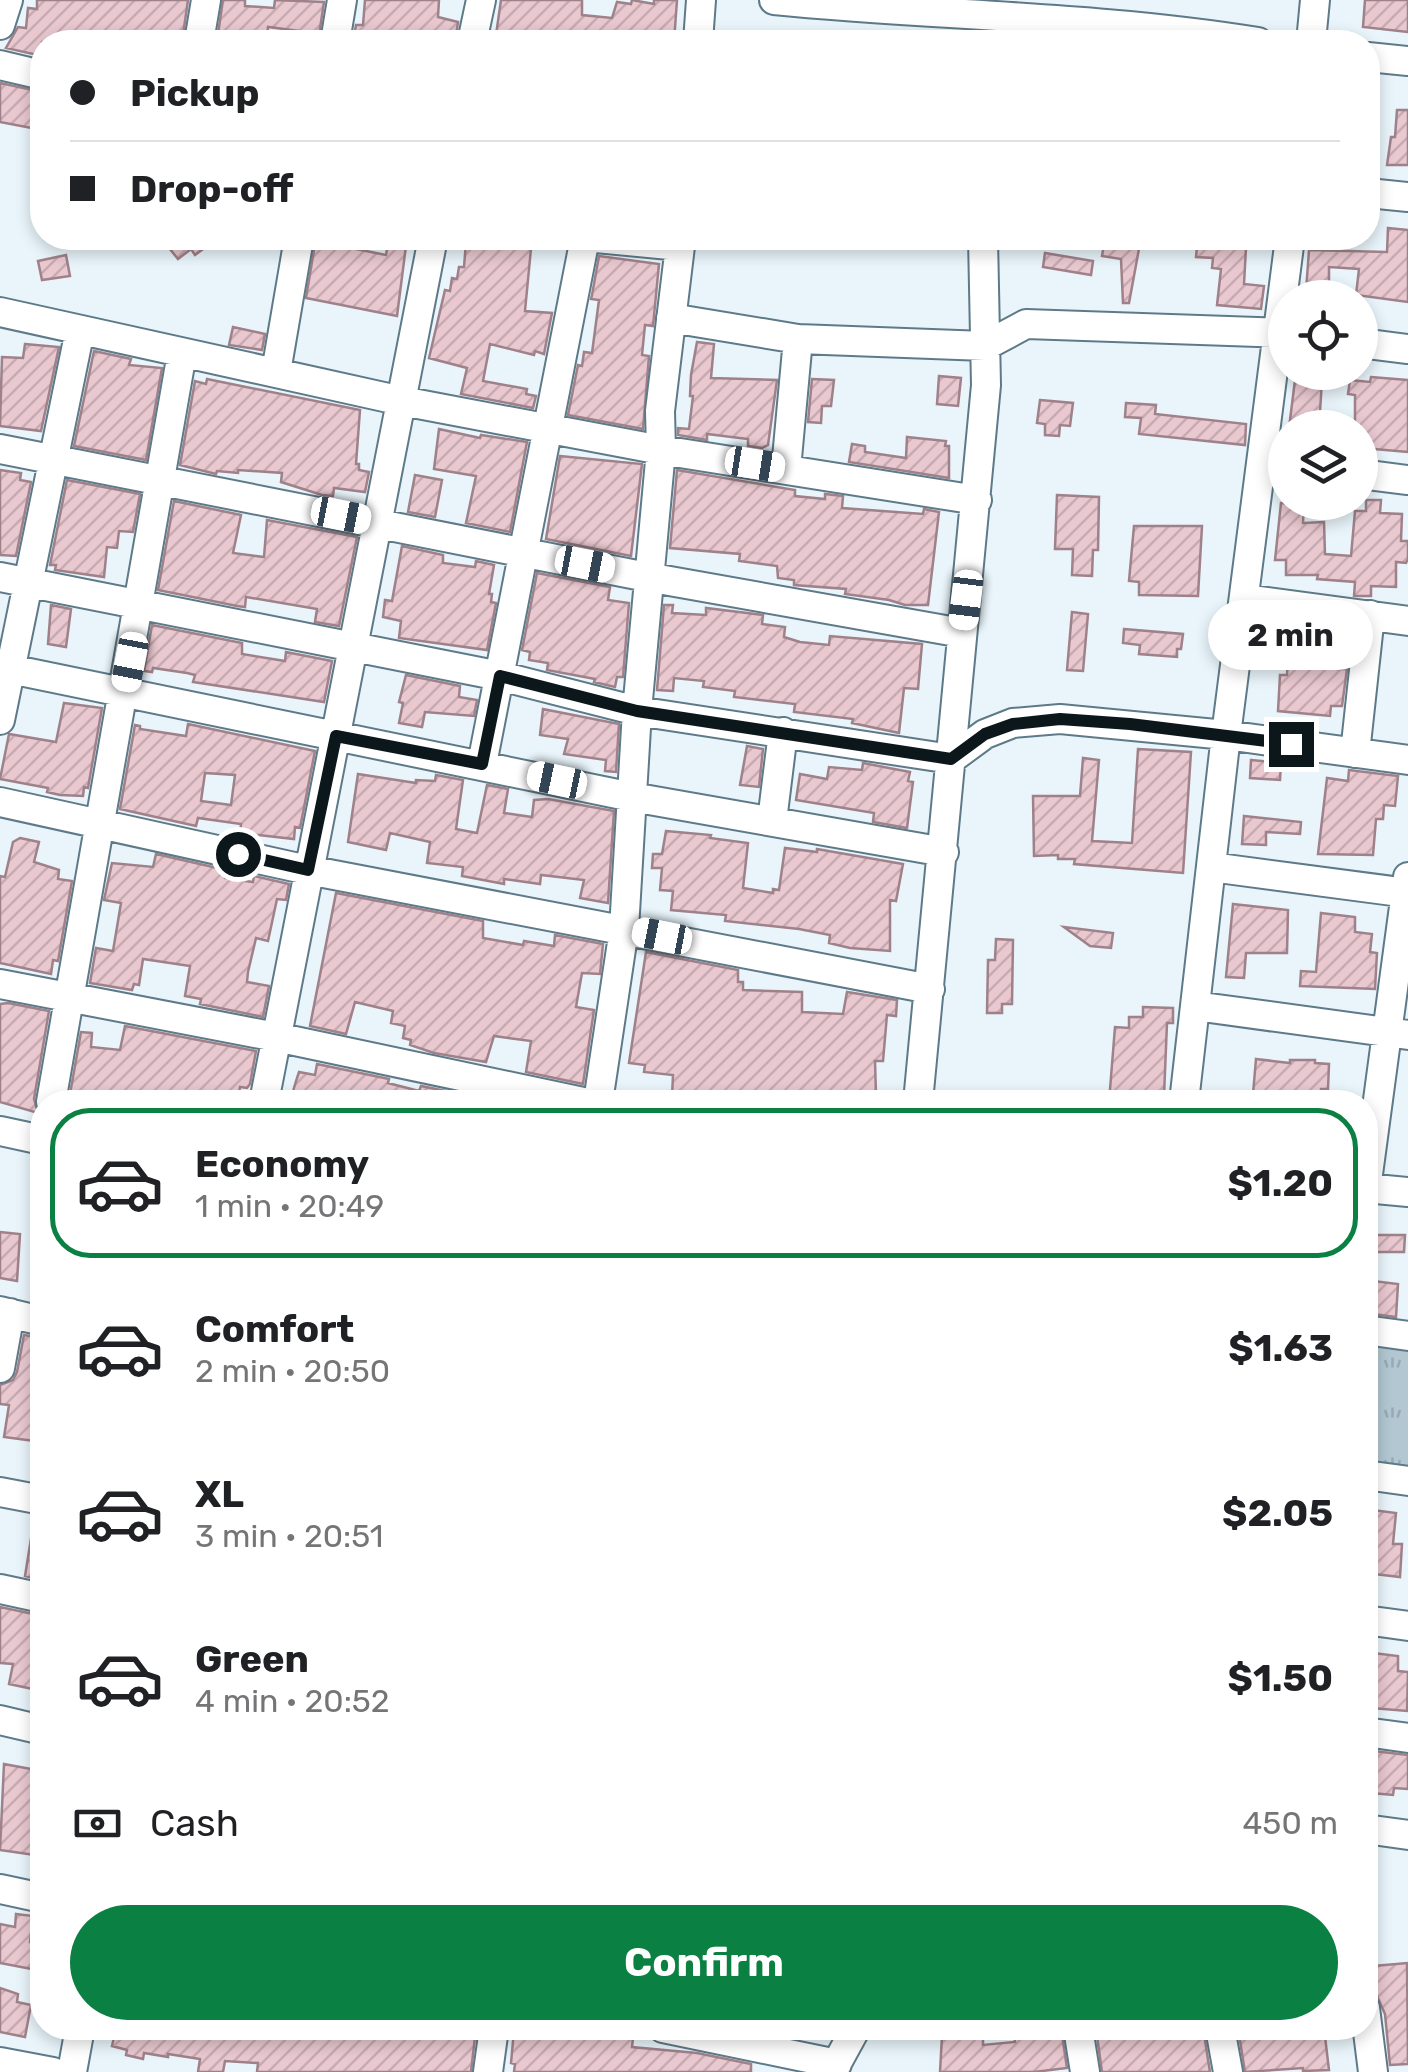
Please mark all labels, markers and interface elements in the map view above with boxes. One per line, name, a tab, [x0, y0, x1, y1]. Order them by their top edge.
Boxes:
text: Pickup	[130, 70, 259, 116]
text: Drop-off	[130, 166, 293, 212]
map controls	[1268, 280, 1378, 520]
button: locate	[1268, 280, 1378, 390]
button: layers	[1268, 410, 1378, 520]
car	[723, 444, 787, 484]
car	[309, 495, 373, 535]
car	[553, 544, 617, 584]
car	[947, 568, 985, 632]
callout: 2 min	[1208, 599, 1374, 669]
text: 2 min	[1247, 616, 1334, 654]
car	[110, 630, 150, 694]
route end	[1269, 722, 1314, 767]
car	[525, 759, 589, 801]
route start	[216, 832, 261, 877]
car	[630, 916, 694, 956]
icon: car	[75, 1138, 165, 1228]
text: Economy	[195, 1141, 369, 1187]
text: $1.20	[1227, 1160, 1333, 1206]
text: 1 min · 20:49	[195, 1187, 384, 1225]
icon: car	[75, 1303, 165, 1393]
text: Comfort	[195, 1306, 354, 1352]
text: $1.63	[1228, 1325, 1333, 1371]
text: 2 min · 20:50	[195, 1352, 390, 1390]
icon: car	[75, 1468, 165, 1558]
text: XL	[195, 1471, 244, 1517]
text: $2.05	[1222, 1490, 1333, 1536]
text: 3 min · 20:51	[195, 1517, 383, 1555]
icon: car	[75, 1633, 165, 1723]
text: Green	[195, 1636, 309, 1682]
text: $1.50	[1228, 1655, 1333, 1701]
text: 4 min · 20:52	[195, 1682, 390, 1720]
icon: cash	[70, 1796, 125, 1851]
text: Cash	[150, 1800, 239, 1846]
text: 450 m	[1243, 1804, 1338, 1842]
button: Confirm	[70, 1905, 1338, 2020]

